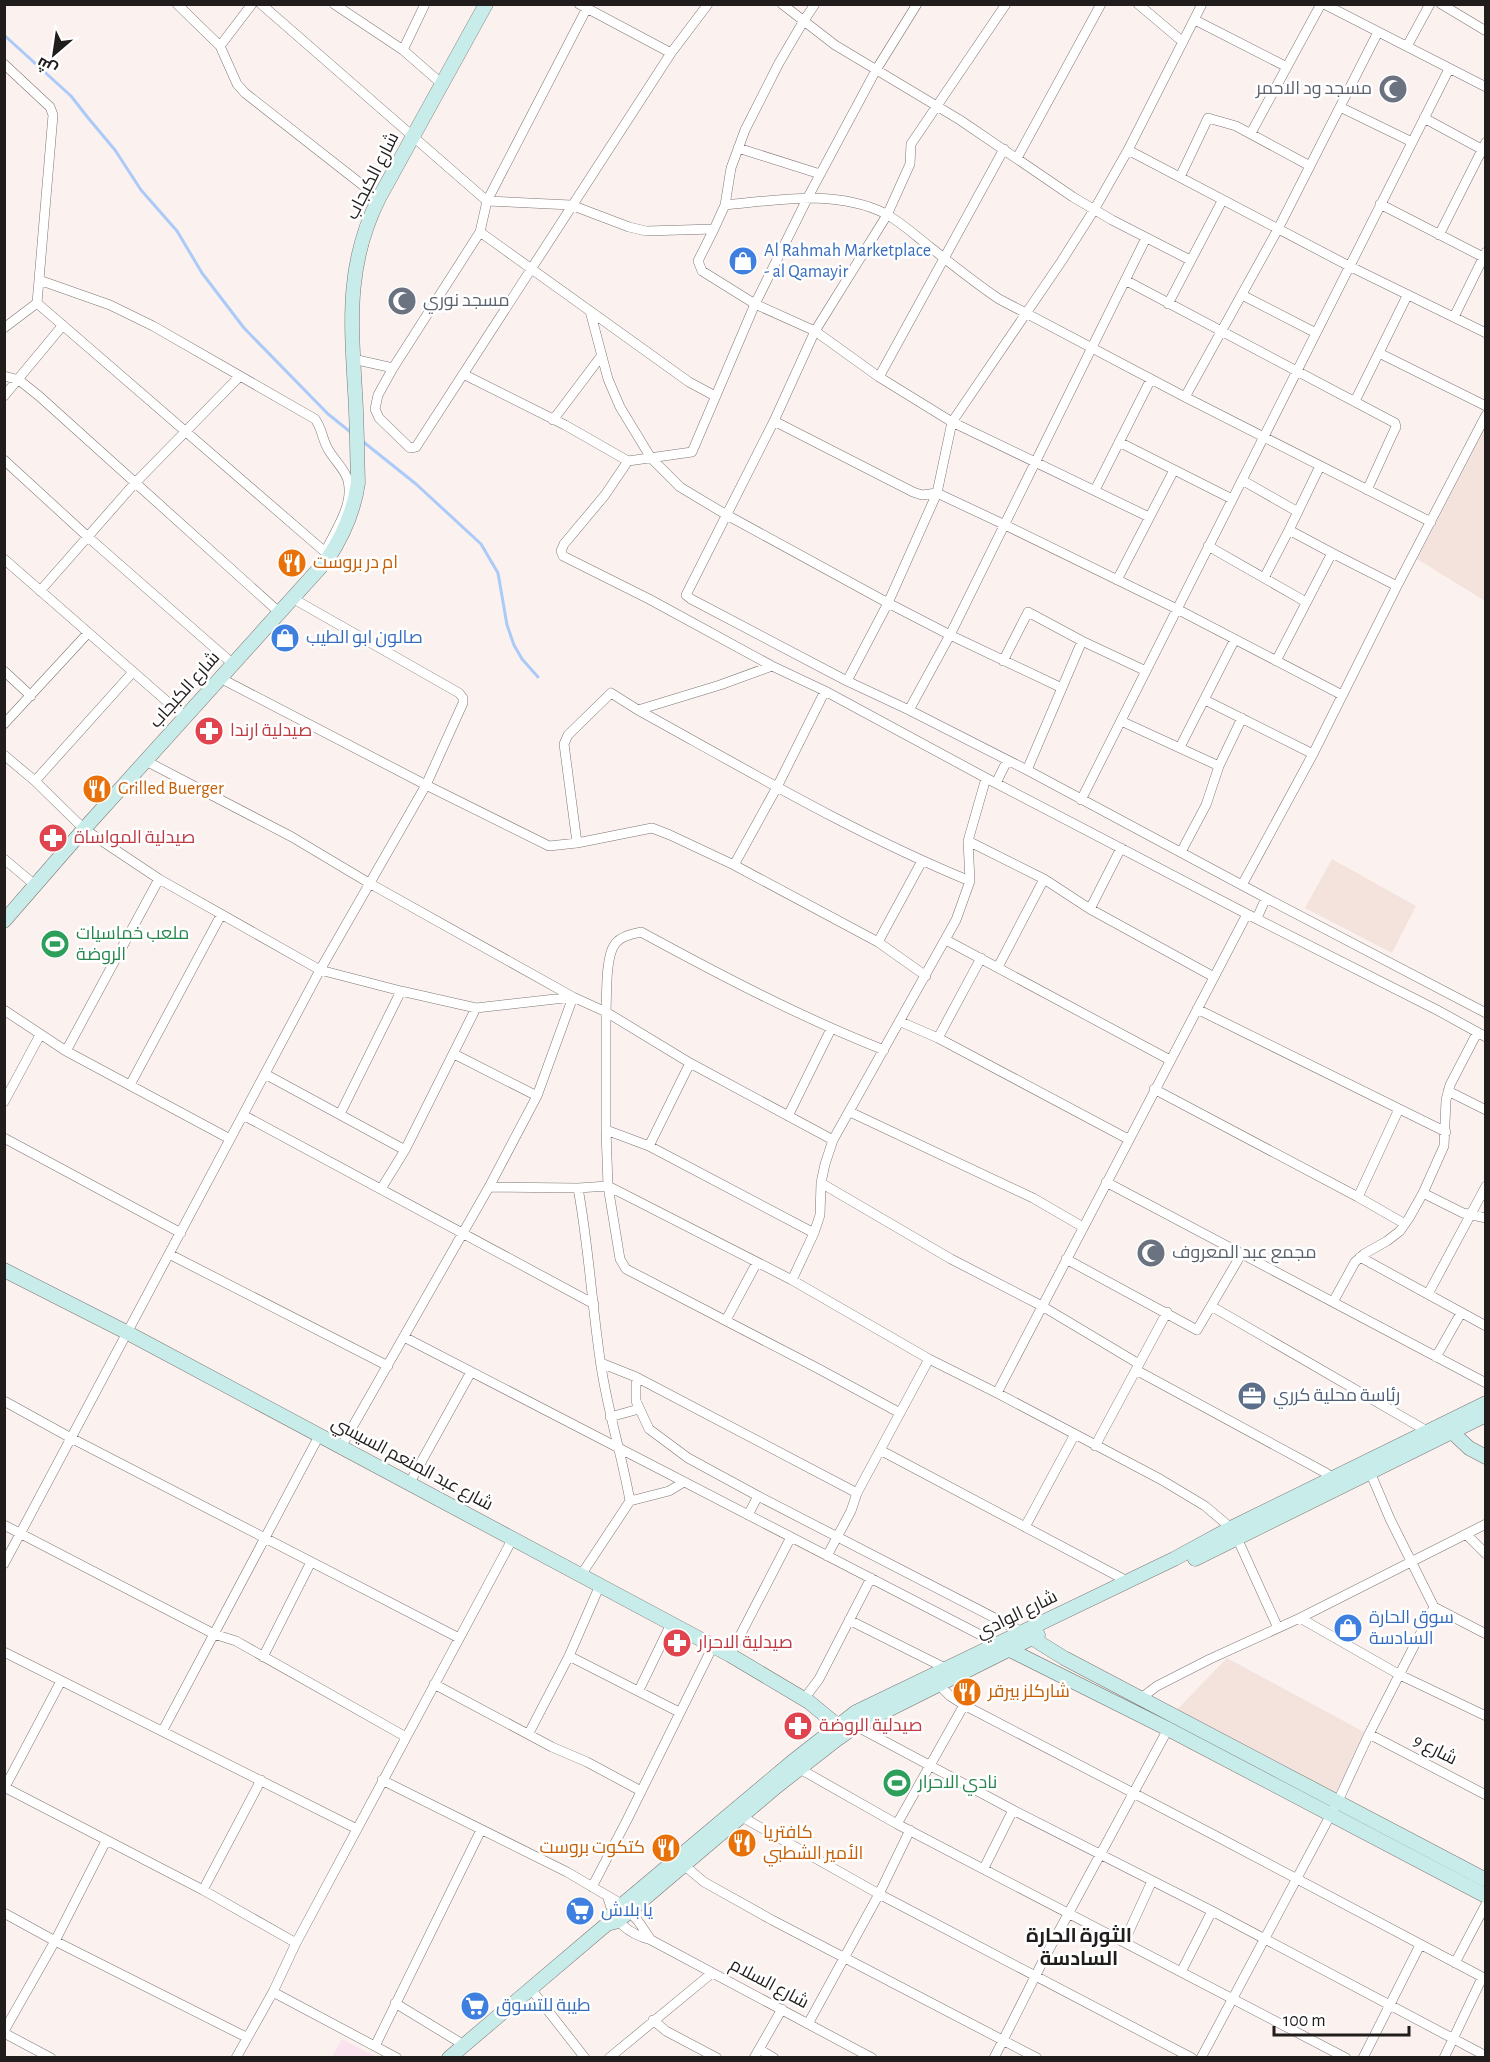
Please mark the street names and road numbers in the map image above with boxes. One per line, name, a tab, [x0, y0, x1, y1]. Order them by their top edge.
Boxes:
street label: شارع الكبجاب	[342, 129, 404, 223]
street label: شارع الكبجاب	[146, 648, 225, 733]
street label: شارع عبد المنعم السيسي	[327, 1413, 496, 1517]
street label: شارع الوادي	[973, 1587, 1062, 1646]
street label: شارع 9	[1409, 1731, 1460, 1770]
street label: شارع السلام	[726, 1955, 812, 2014]

